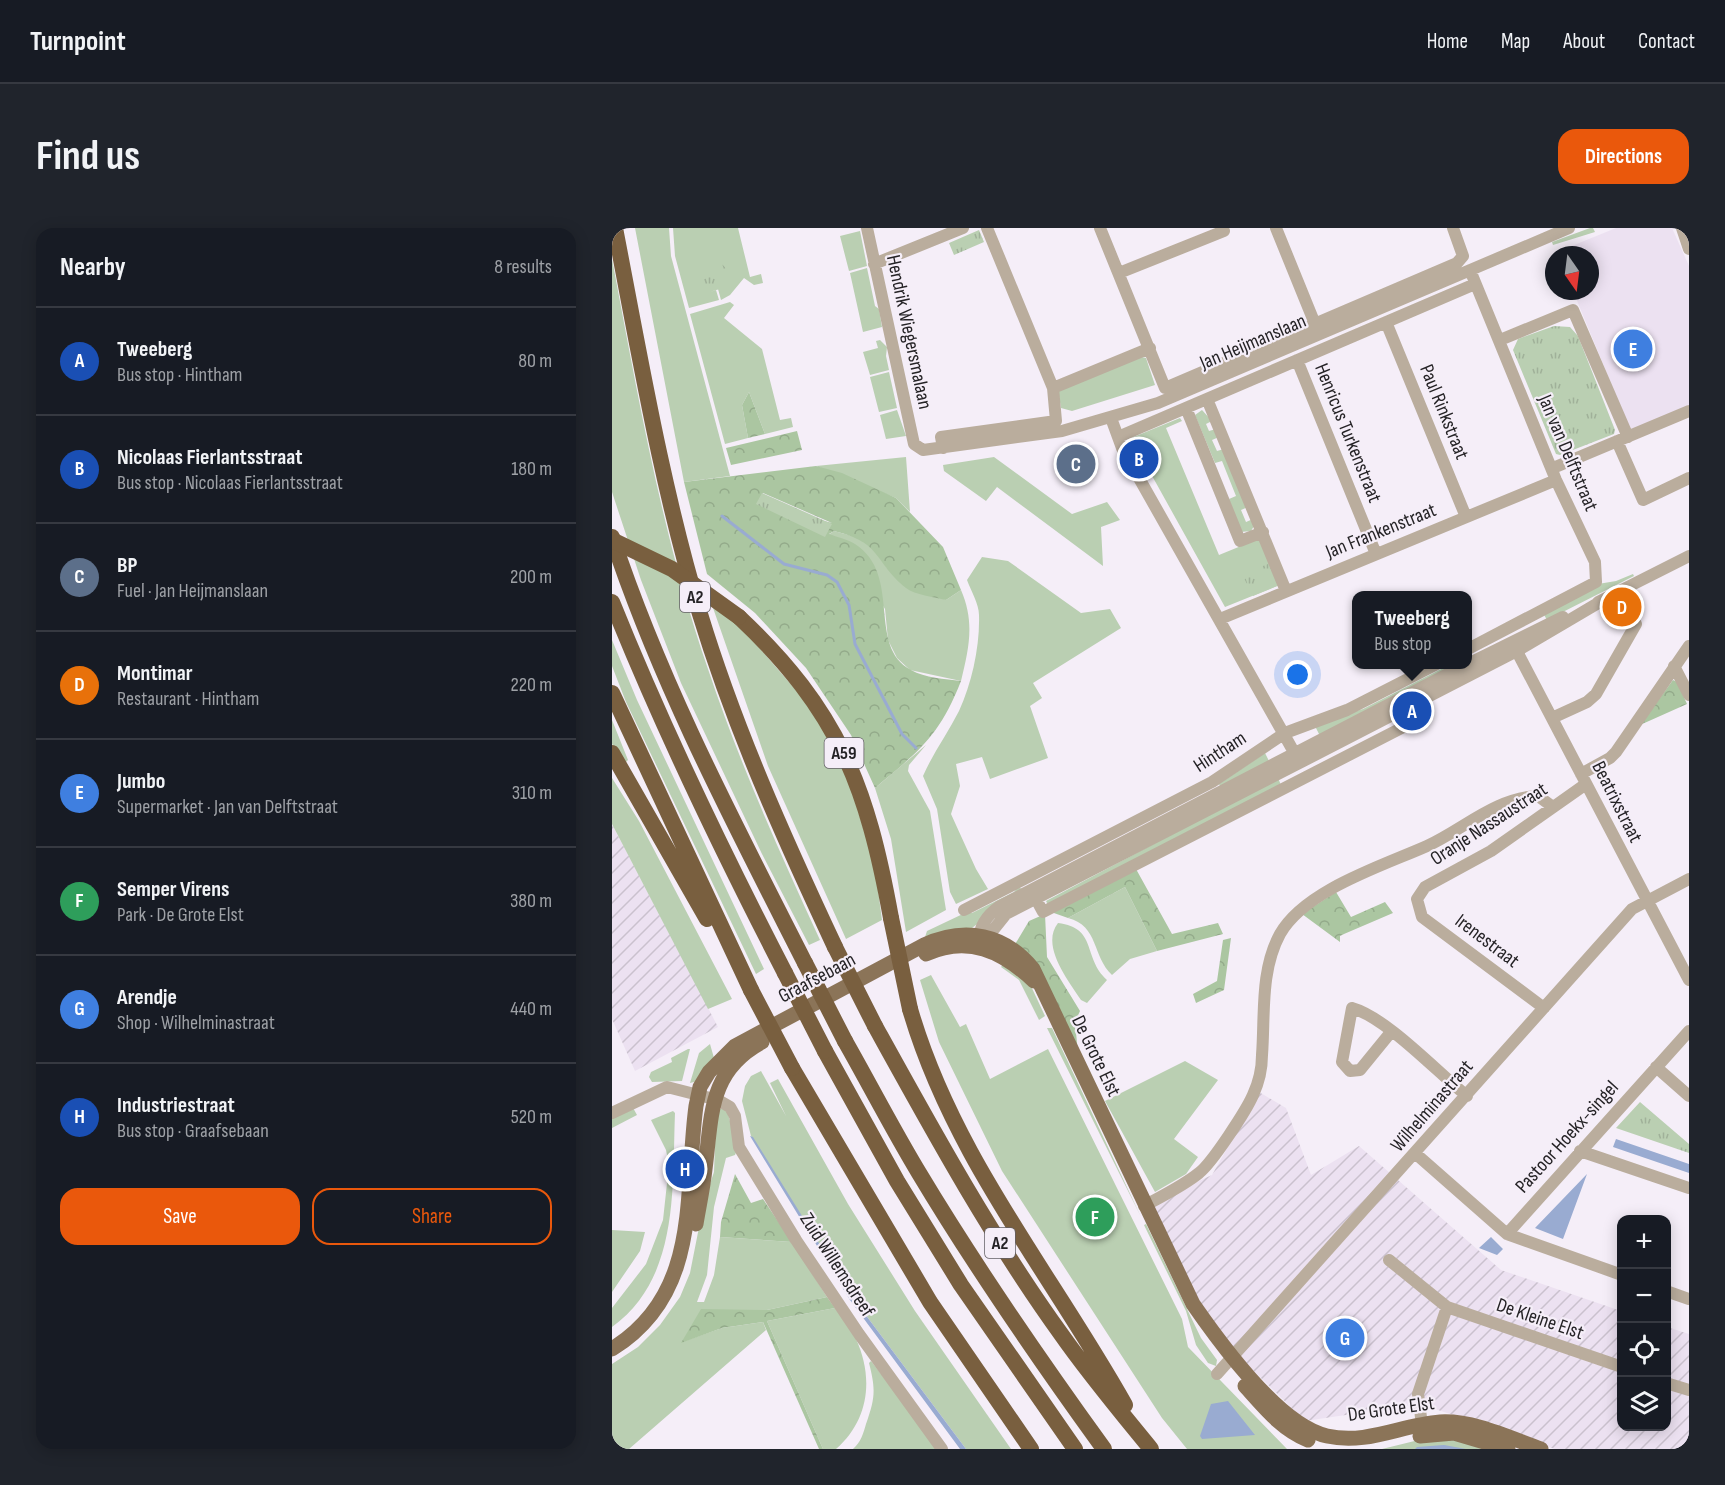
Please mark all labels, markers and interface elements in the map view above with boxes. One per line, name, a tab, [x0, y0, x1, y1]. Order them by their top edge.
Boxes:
text: Turnpoint	[30, 25, 126, 58]
text: Home	[1427, 29, 1468, 54]
text: Map	[1501, 29, 1530, 54]
text: About	[1563, 29, 1605, 54]
text: Contact	[1638, 29, 1695, 54]
button: Directions	[1558, 129, 1689, 184]
text: Find us	[36, 131, 140, 182]
north arrow	[1545, 246, 1599, 300]
text: Nearby	[60, 252, 126, 283]
street label: Hendrik Wiegersmalaan	[881, 253, 937, 411]
text: 8 results	[494, 255, 552, 279]
street label: Jan Heijmanslaan	[1195, 309, 1310, 376]
pin: E	[1614, 326, 1652, 372]
text: Tweeberg	[117, 336, 192, 363]
text: A	[75, 349, 84, 373]
text: 80 m	[518, 349, 552, 373]
street label: Henricus Turkenstraat	[1309, 360, 1387, 506]
street label: Paul Rinkstraat	[1414, 361, 1474, 463]
text: Bus stop · Hintham	[117, 363, 242, 387]
street label: Jan van Delftstraat	[1532, 390, 1603, 515]
pin: B	[1120, 436, 1158, 482]
pin: C	[1056, 442, 1096, 486]
text: Nicolaas Fierlantsstraat	[117, 444, 303, 471]
text: B	[75, 457, 84, 481]
text: 180 m	[511, 457, 552, 481]
text: Bus stop · Nicolaas Fierlantsstraat	[117, 471, 343, 495]
street label: Jan Frankenstraat	[1321, 498, 1440, 564]
text: BP	[117, 552, 137, 579]
text: C	[74, 565, 85, 589]
text: 200 m	[510, 565, 552, 589]
text: Fuel · Jan Heijmanslaan	[117, 579, 268, 603]
road number: A2	[680, 582, 710, 612]
pin: D	[1602, 584, 1642, 629]
popup	[1352, 591, 1472, 669]
text: Tweeberg	[1374, 605, 1450, 632]
text: Bus stop	[1374, 632, 1432, 656]
text: Montimar	[117, 660, 193, 687]
your location	[1283, 660, 1312, 689]
text: D	[74, 673, 85, 697]
text: 220 m	[511, 673, 552, 697]
text: Restaurant · Hintham	[117, 687, 259, 711]
pin: A	[1392, 688, 1432, 734]
street label: Hintham	[1189, 726, 1251, 778]
road number: A59	[824, 738, 864, 768]
street label: Beatrixstraat	[1586, 757, 1648, 847]
text: Jumbo	[117, 768, 165, 795]
street label: Oranje Nassaustraat	[1426, 777, 1552, 871]
text: E	[75, 781, 84, 805]
text: 310 m	[512, 781, 552, 805]
text: Supermarket · Jan van Delftstraat	[117, 795, 338, 819]
text: Semper Virens	[117, 876, 230, 903]
text: F	[75, 889, 84, 913]
text: 380 m	[510, 889, 552, 913]
text: Park · De Grote Elst	[117, 903, 244, 927]
street label: Irenestraat	[1450, 909, 1524, 973]
street label: Graafsebaan	[774, 948, 860, 1008]
text: Arendje	[117, 984, 177, 1011]
text: G	[74, 997, 85, 1021]
text: 440 m	[510, 997, 552, 1021]
text: Shop · Wilhelminastraat	[117, 1011, 275, 1035]
street label: De Grote Elst	[1066, 1012, 1126, 1100]
street label: Wilhelminastraat	[1386, 1055, 1478, 1157]
street label: Pastoor Hoekx-singel	[1510, 1076, 1624, 1198]
text: Industriestraat	[117, 1092, 235, 1119]
text: H	[74, 1105, 85, 1129]
text: 520 m	[511, 1105, 552, 1129]
text: Bus stop · Graafsebaan	[117, 1119, 269, 1143]
pin: H	[666, 1146, 704, 1192]
button: Save	[60, 1188, 300, 1245]
button: Share	[312, 1188, 552, 1245]
pin: F	[1076, 1194, 1114, 1240]
street label: Zuid Willemsdreef	[794, 1208, 880, 1322]
map controls	[1617, 1215, 1671, 1431]
button: +	[1617, 1215, 1671, 1269]
road number: A2	[985, 1228, 1015, 1258]
button: −	[1617, 1269, 1671, 1323]
street label: De Kleine Elst	[1493, 1293, 1587, 1345]
pin: G	[1326, 1316, 1364, 1360]
button: locate	[1617, 1323, 1671, 1377]
button: layers	[1617, 1377, 1671, 1431]
street label: De Grote Elst	[1346, 1391, 1436, 1427]

